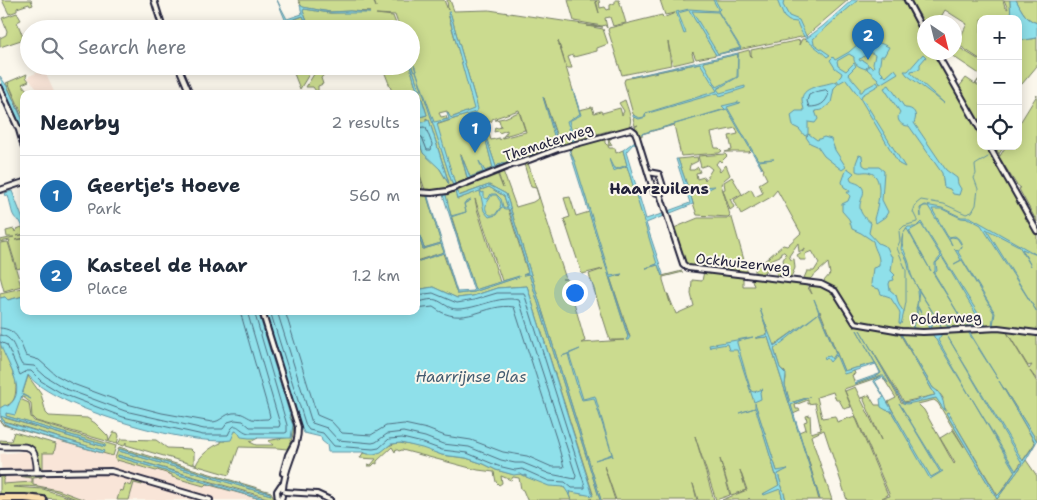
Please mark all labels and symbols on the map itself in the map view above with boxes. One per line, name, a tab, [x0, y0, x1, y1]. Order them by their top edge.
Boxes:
north arrow	[917, 15, 962, 60]
pin: 2	[852, 19, 884, 60]
pin: 1	[459, 112, 491, 153]
street label: Thematerweg	[501, 119, 595, 165]
district label: Haarzuilens	[609, 178, 709, 199]
street label: Ockhuizerweg	[695, 249, 791, 277]
your location	[562, 280, 588, 306]
street label: Polderweg	[910, 308, 982, 328]
water label: Haarrijnse Plas	[415, 367, 527, 387]

